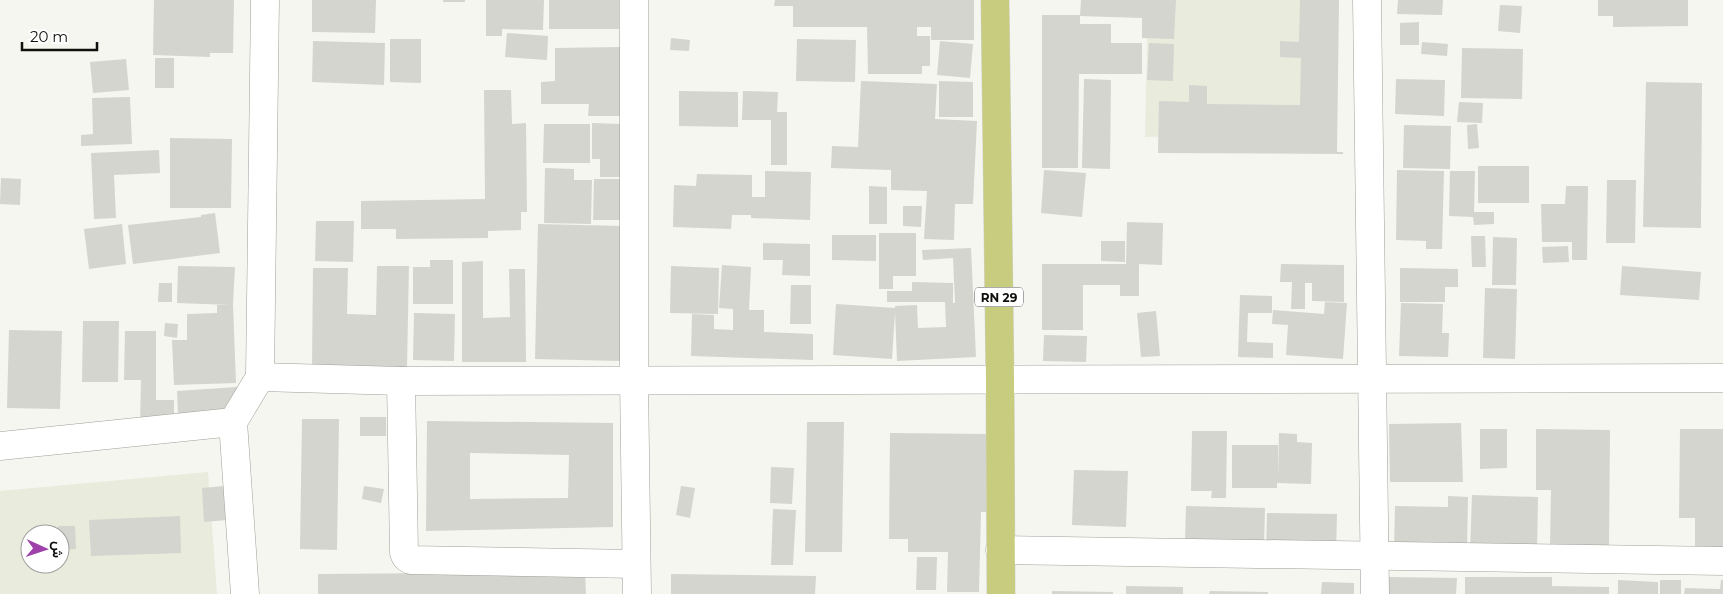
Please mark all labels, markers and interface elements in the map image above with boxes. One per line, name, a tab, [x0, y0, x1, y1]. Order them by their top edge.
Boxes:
scale bar	[22, 20, 98, 52]
text: 20 m	[30, 27, 68, 46]
road number: RN 29	[975, 288, 1023, 306]
north arrow	[20, 524, 70, 574]
text: ش	[49, 541, 67, 559]

